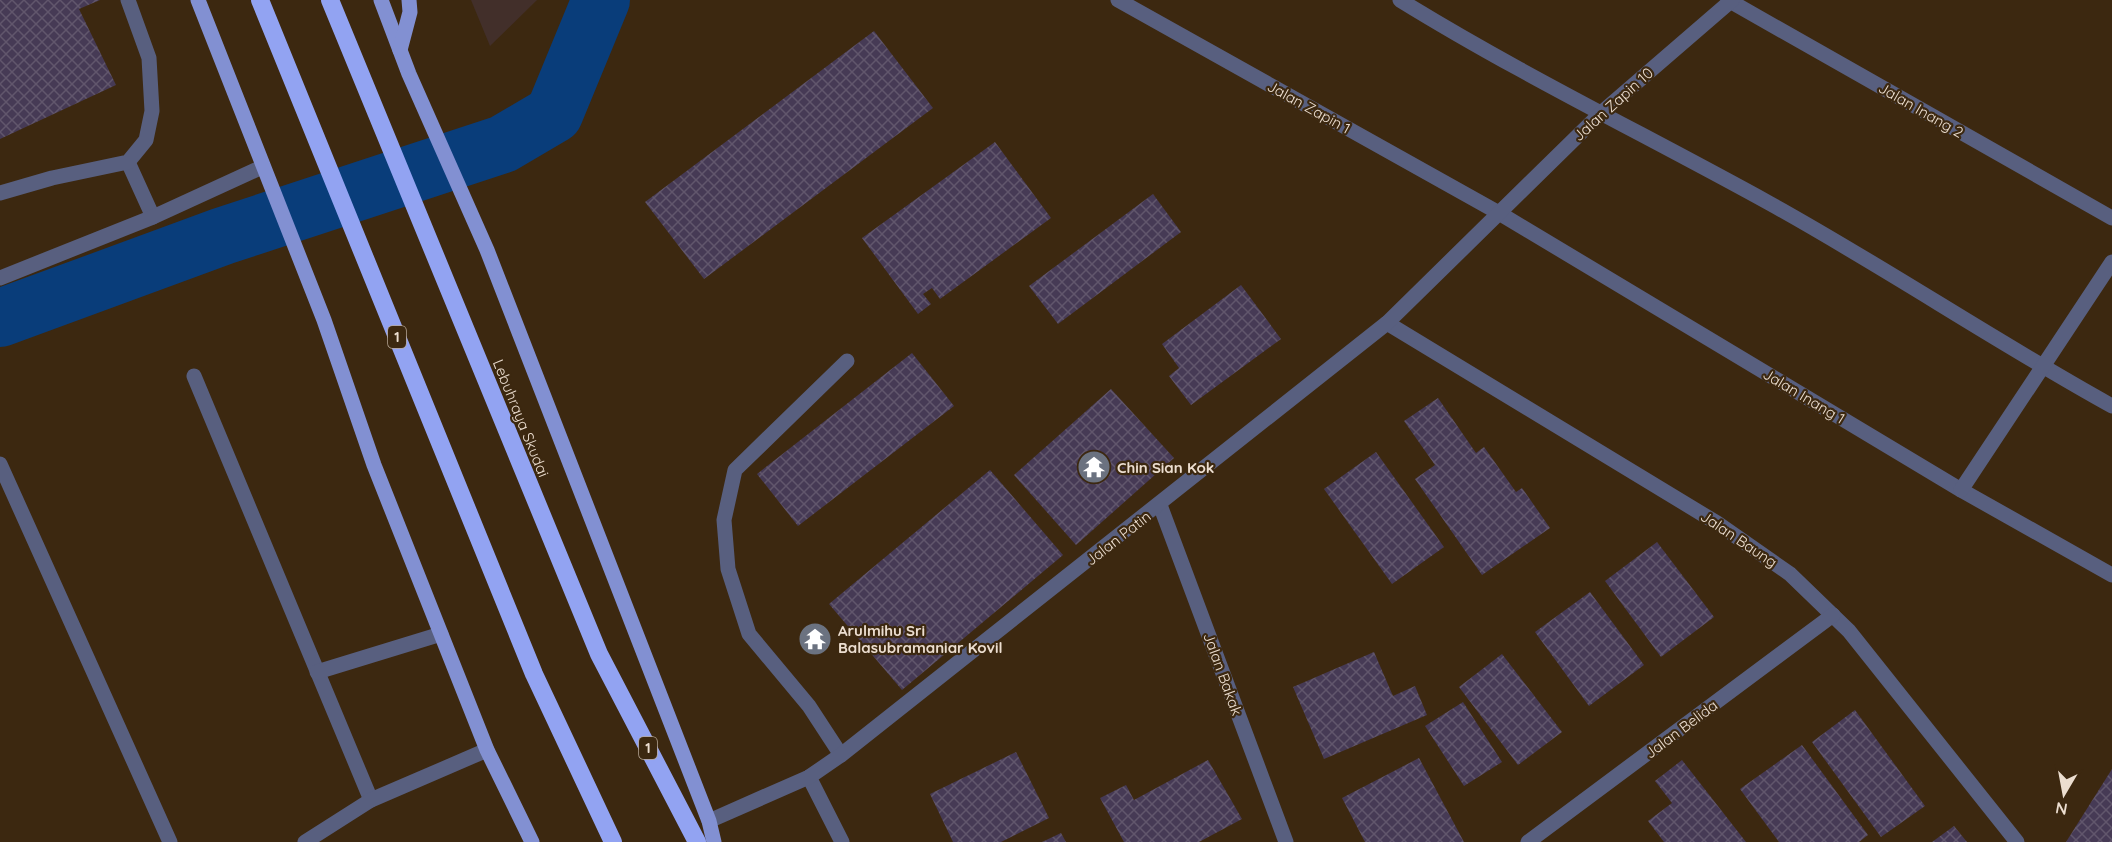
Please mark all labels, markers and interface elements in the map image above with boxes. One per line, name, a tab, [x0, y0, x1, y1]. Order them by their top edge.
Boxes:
street label: Jalan Zapin 10	[1569, 63, 1657, 145]
street label: Jalan Zapin 1	[1264, 76, 1354, 138]
street label: Jalan Inang 2	[1875, 78, 1967, 142]
road number: 1	[388, 326, 406, 348]
street label: Lebuhraya Skudai	[489, 356, 553, 480]
street label: Jalan Inang 1	[1760, 364, 1848, 428]
temple icon: Chin Sian Kok	[1076, 449, 1112, 485]
place label: Chin Sian Kok	[1117, 458, 1214, 477]
street label: Jalan Baung	[1697, 506, 1781, 572]
street label: Jalan Patin	[1081, 507, 1155, 569]
temple icon: Arulmihu Sri Balasubramaniar Kovil	[797, 621, 833, 657]
place label: Arulmihu Sri Balasubramaniar Kovil	[838, 621, 1003, 657]
street label: Jalan Bakak	[1199, 630, 1247, 718]
street label: Jalan Belida	[1641, 696, 1721, 762]
road number: 1	[639, 737, 657, 759]
north arrow	[2034, 764, 2094, 824]
text: N	[2054, 798, 2069, 820]

